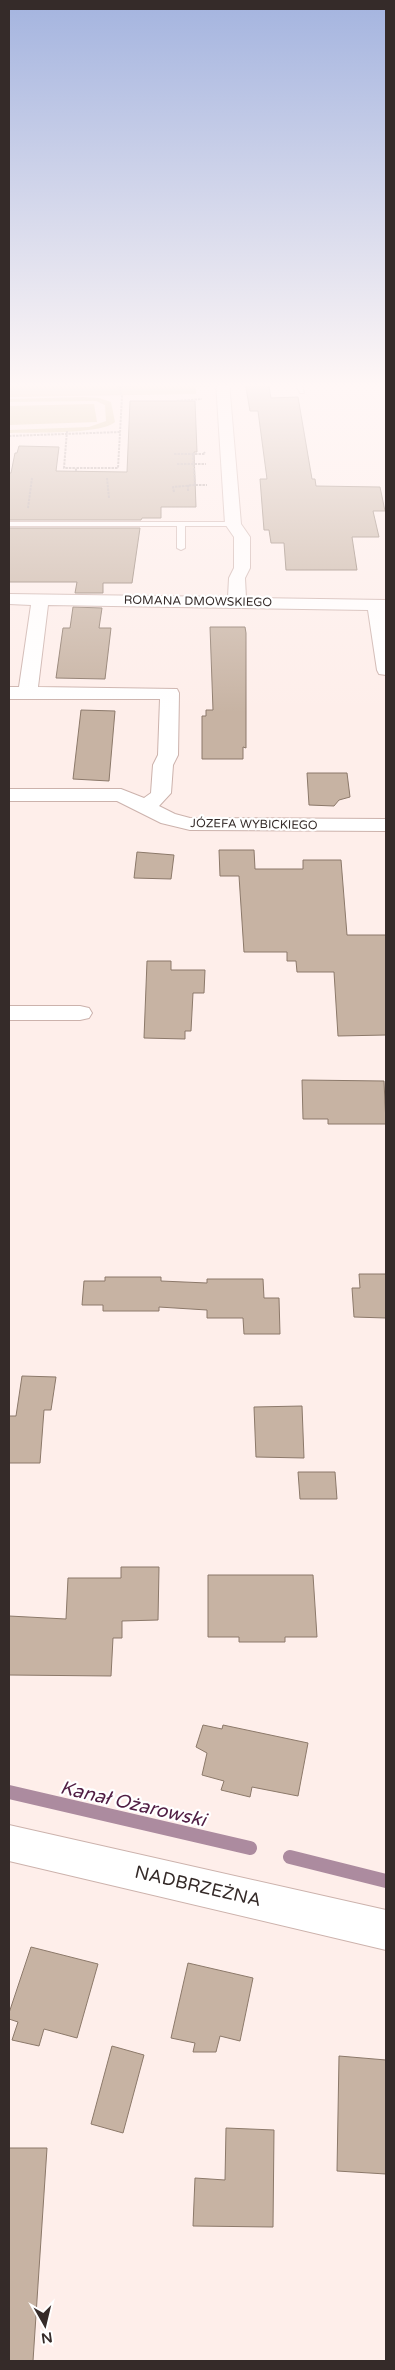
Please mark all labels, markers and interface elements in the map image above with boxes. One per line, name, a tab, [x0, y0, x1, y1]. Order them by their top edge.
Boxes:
street label: ROMANA DMOWSKIEGO	[124, 593, 272, 609]
street label: JÓZEFA WYBICKIEGO	[190, 816, 318, 832]
water label: Kanał Ożarowski	[58, 1777, 210, 1832]
street label: NADBRZEŻNA	[133, 1861, 263, 1911]
north arrow	[20, 2300, 70, 2350]
text: N	[40, 2328, 53, 2347]

